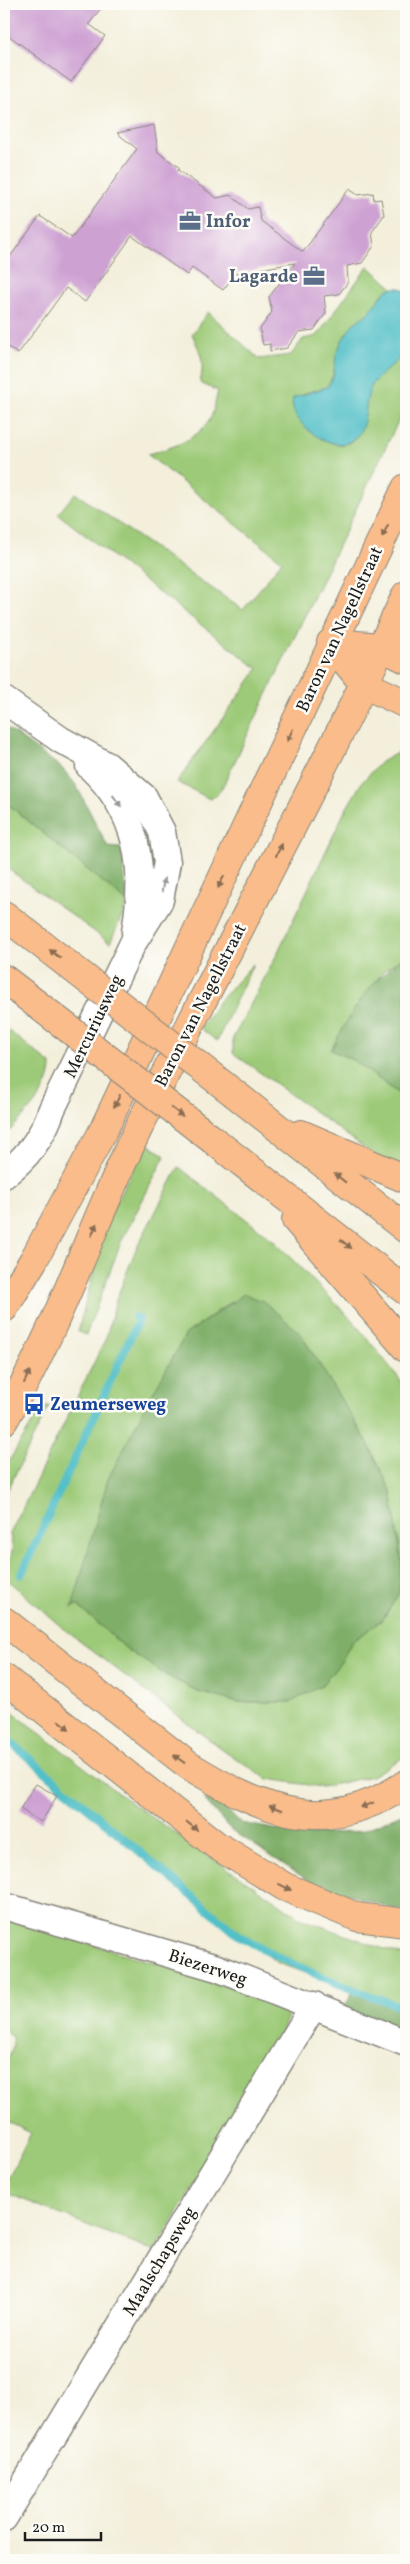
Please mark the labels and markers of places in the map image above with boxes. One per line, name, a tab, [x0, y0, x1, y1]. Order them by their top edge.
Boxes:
office icon: Infor	[177, 208, 203, 234]
place label: Infor	[206, 210, 251, 235]
office icon: Lagarde	[301, 263, 327, 289]
place label: Lagarde	[229, 265, 298, 290]
bus stop icon: Zeumerseweg	[21, 1391, 47, 1417]
place label: Zeumerseweg	[50, 1393, 166, 1418]

